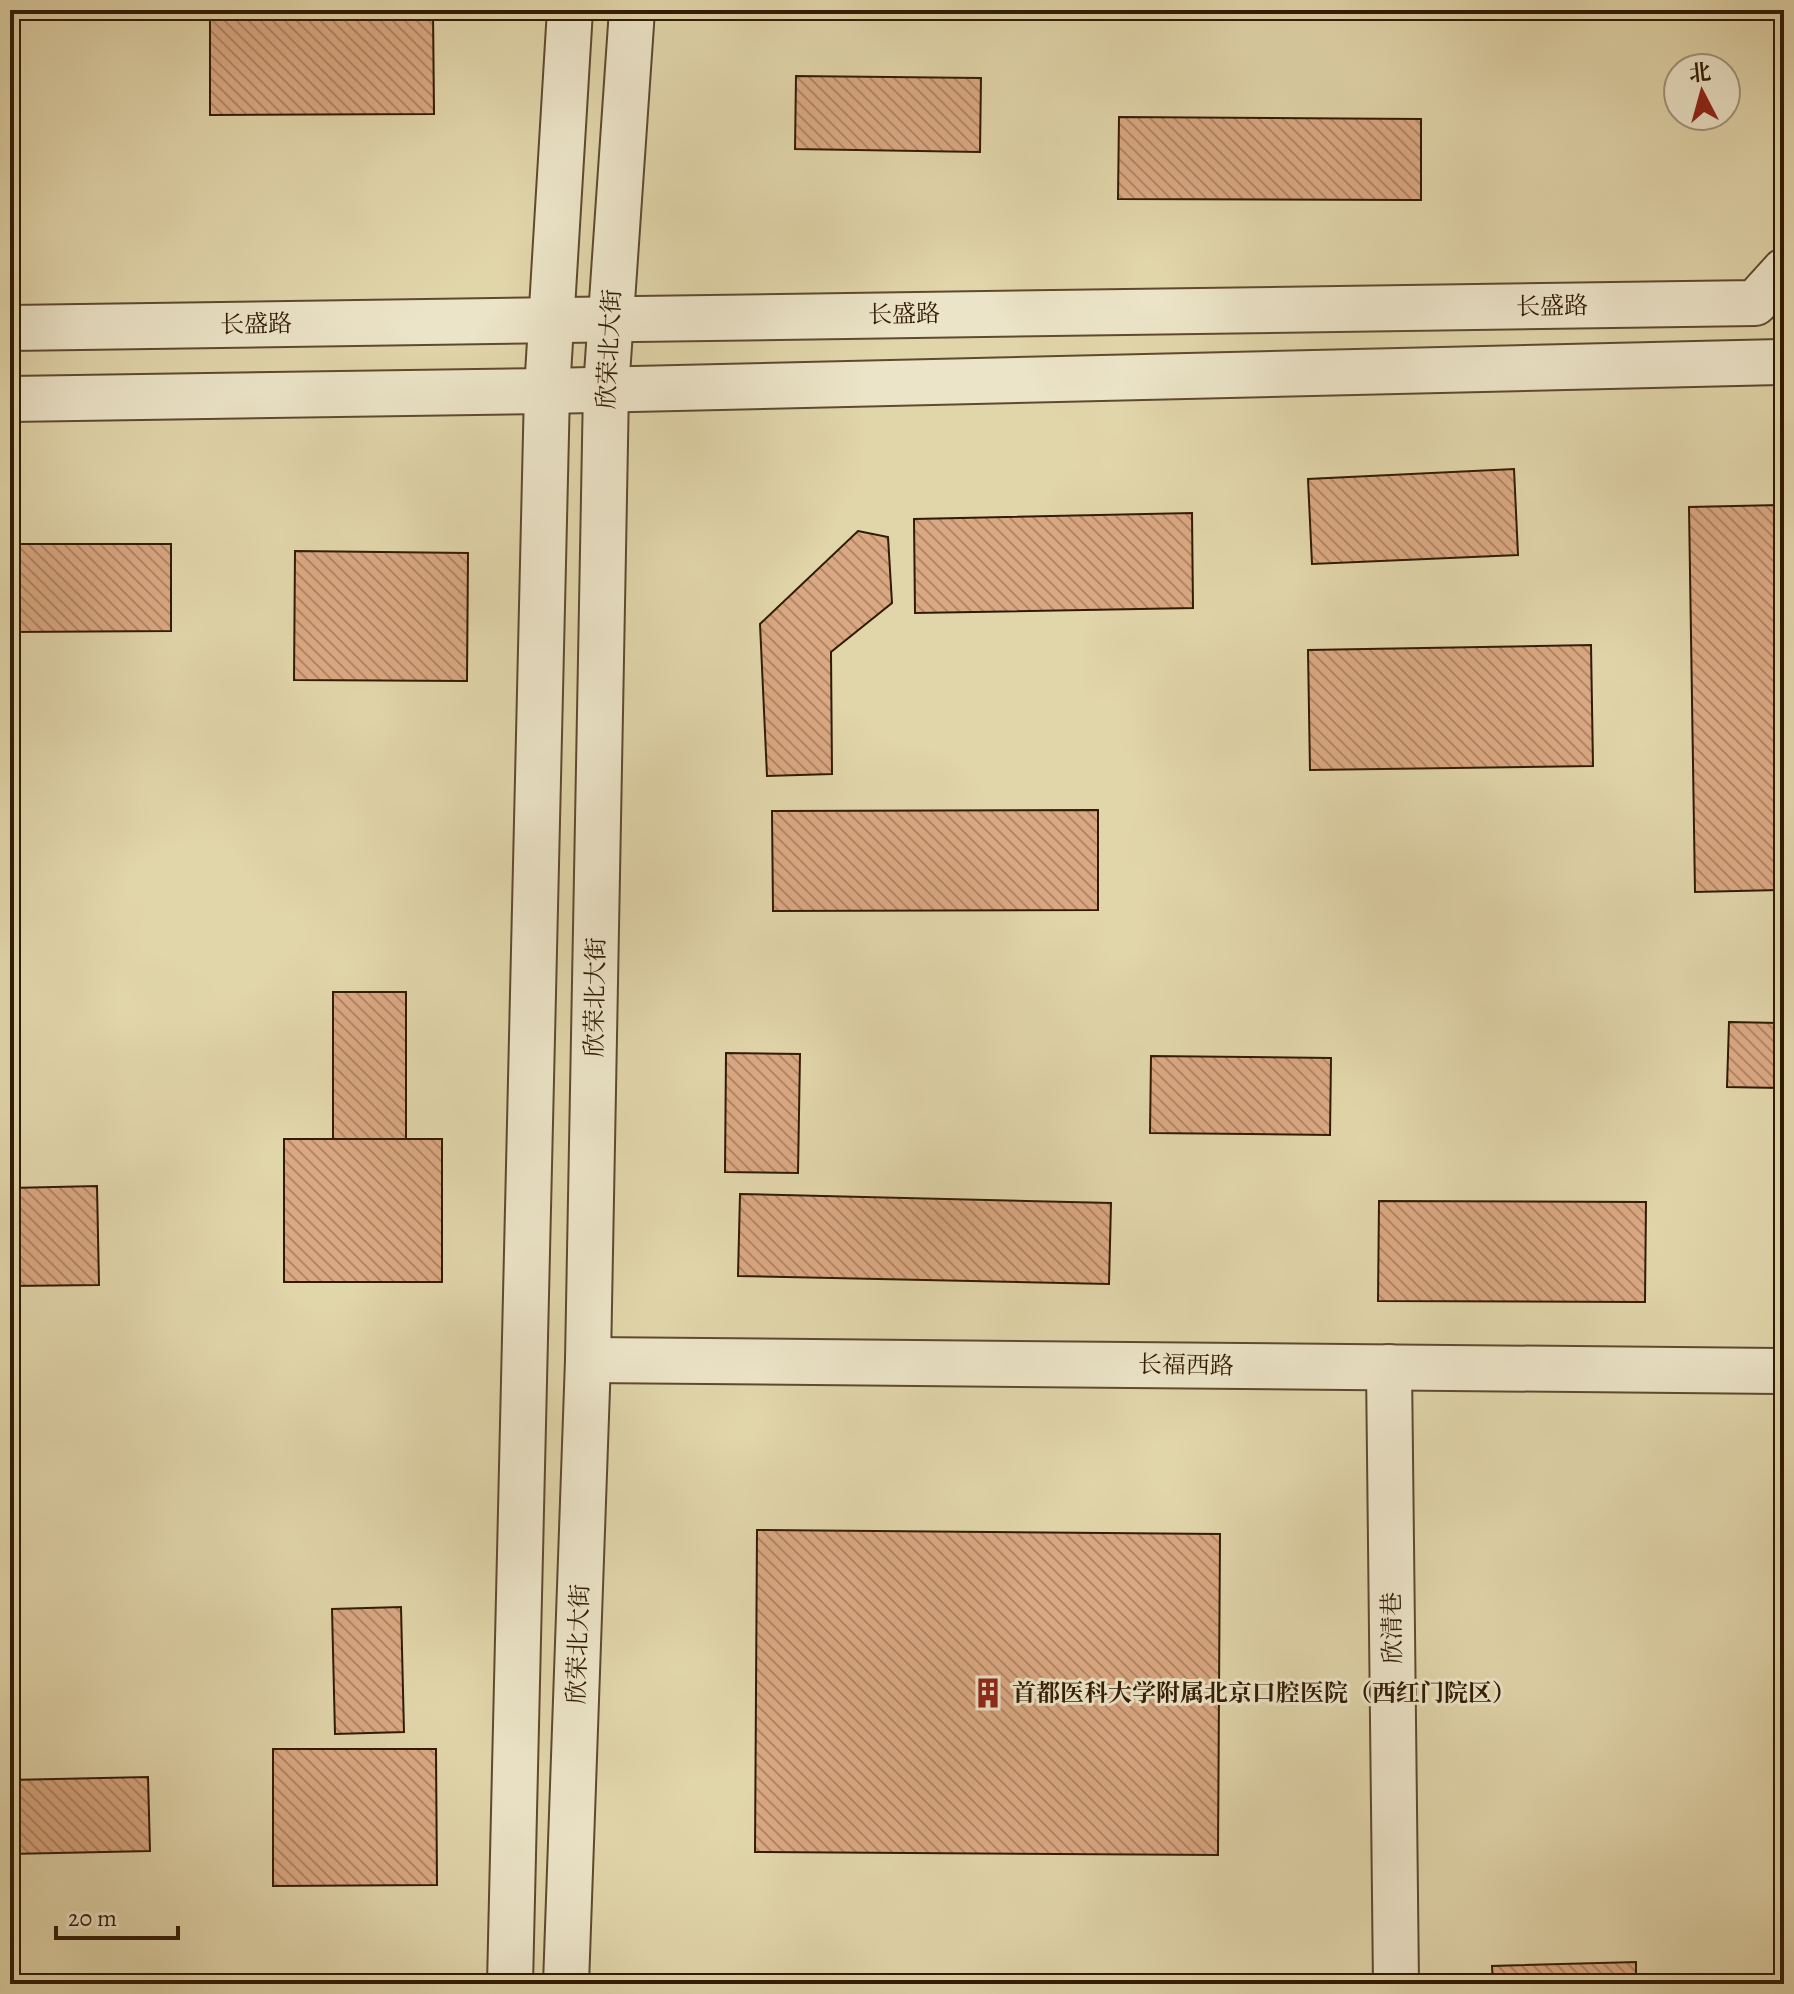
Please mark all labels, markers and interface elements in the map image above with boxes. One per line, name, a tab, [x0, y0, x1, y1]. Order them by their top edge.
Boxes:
north arrow	[1662, 52, 1742, 132]
text: 北	[1687, 57, 1713, 89]
street label: 欣荣北大街	[590, 288, 628, 410]
street label: 长盛路	[1516, 289, 1588, 323]
street label: 长盛路	[868, 297, 940, 331]
street label: 长盛路	[220, 307, 292, 341]
street label: 欣荣北大街	[578, 937, 612, 1057]
street label: 长福西路	[1138, 1348, 1234, 1382]
street label: 欣荣北大街	[560, 1583, 596, 1705]
street label: 欣清巷	[1375, 1592, 1409, 1664]
building icon: 首都医科大学附属北京口腔医院（西红门院区）	[971, 1676, 1005, 1710]
place label: 首都医科大学附属北京口腔医院（西红门院区）	[1012, 1677, 1516, 1709]
scale bar	[56, 1890, 178, 1940]
text: 20 m	[68, 1902, 117, 1934]

